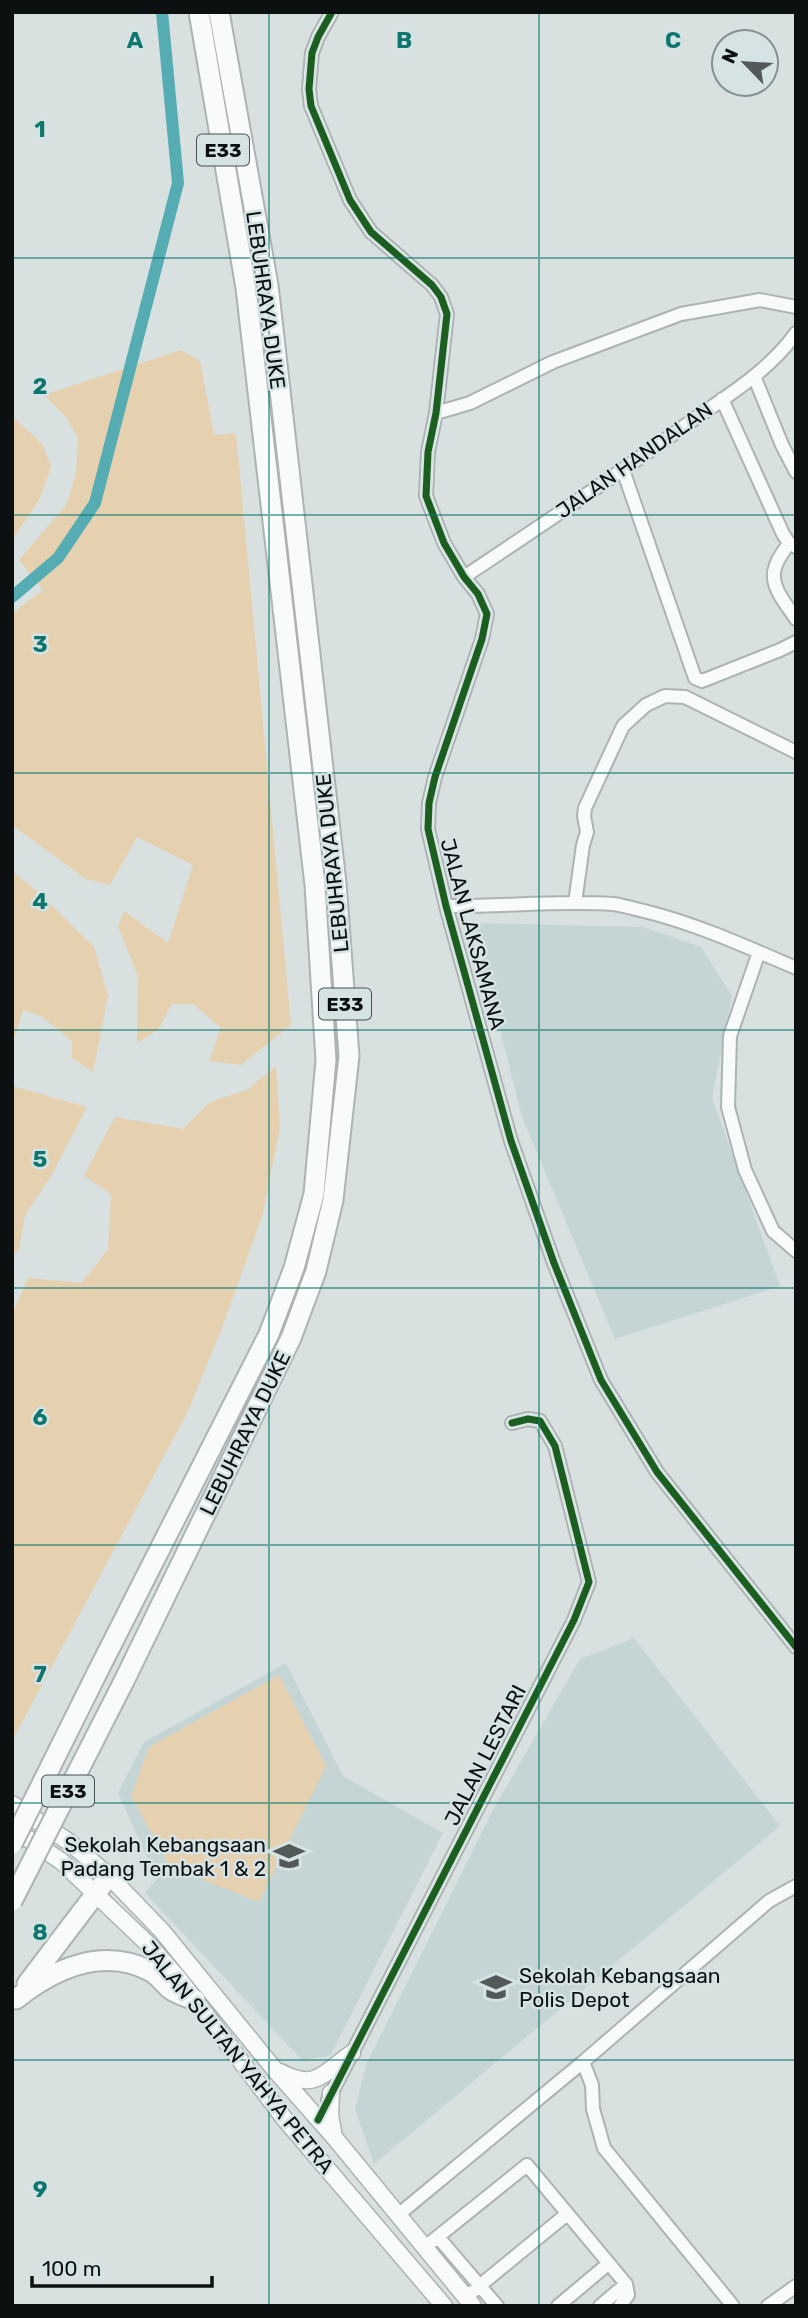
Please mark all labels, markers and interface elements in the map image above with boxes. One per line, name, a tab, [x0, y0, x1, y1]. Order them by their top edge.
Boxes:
text: A	[127, 26, 144, 54]
text: B	[396, 26, 412, 54]
text: C	[665, 26, 681, 54]
north arrow	[710, 28, 780, 98]
text: N	[717, 45, 743, 67]
text: 1	[34, 115, 46, 143]
road number: E33	[197, 134, 249, 166]
street label: LEBUHRAYA DUKE	[241, 209, 291, 391]
text: 2	[33, 372, 47, 400]
street label: JALAN HANDALAN	[551, 397, 717, 523]
text: 3	[32, 630, 48, 658]
street label: LEBUHRAYA DUKE	[310, 772, 354, 954]
street label: JALAN LAKSAMANA	[435, 835, 511, 1033]
text: 4	[32, 887, 48, 915]
road number: E33	[319, 988, 371, 1020]
text: 5	[33, 1145, 48, 1173]
street label: LEBUHRAYA DUKE	[194, 1347, 296, 1519]
text: 6	[33, 1403, 48, 1431]
text: 7	[33, 1660, 47, 1688]
street label: JALAN LESTARI	[439, 1681, 531, 1829]
road number: E33	[42, 1776, 94, 1806]
place label: Sekolah Kebangsaan Padang Tembak 1 & 2	[61, 1832, 266, 1881]
school or university icon: Sekolah Kebangsaan Padang Tembak 1 & 2	[272, 1839, 306, 1873]
text: 8	[32, 1918, 48, 1946]
street label: JALAN SULTAN YAHYA PETRA	[136, 1936, 340, 2178]
place label: Sekolah Kebangsaan Polis Depot	[519, 1963, 721, 2012]
school or university icon: Sekolah Kebangsaan Polis Depot	[479, 1970, 513, 2004]
text: 9	[33, 2175, 47, 2203]
scale bar	[32, 2244, 212, 2288]
text: 100 m	[42, 2256, 101, 2281]

